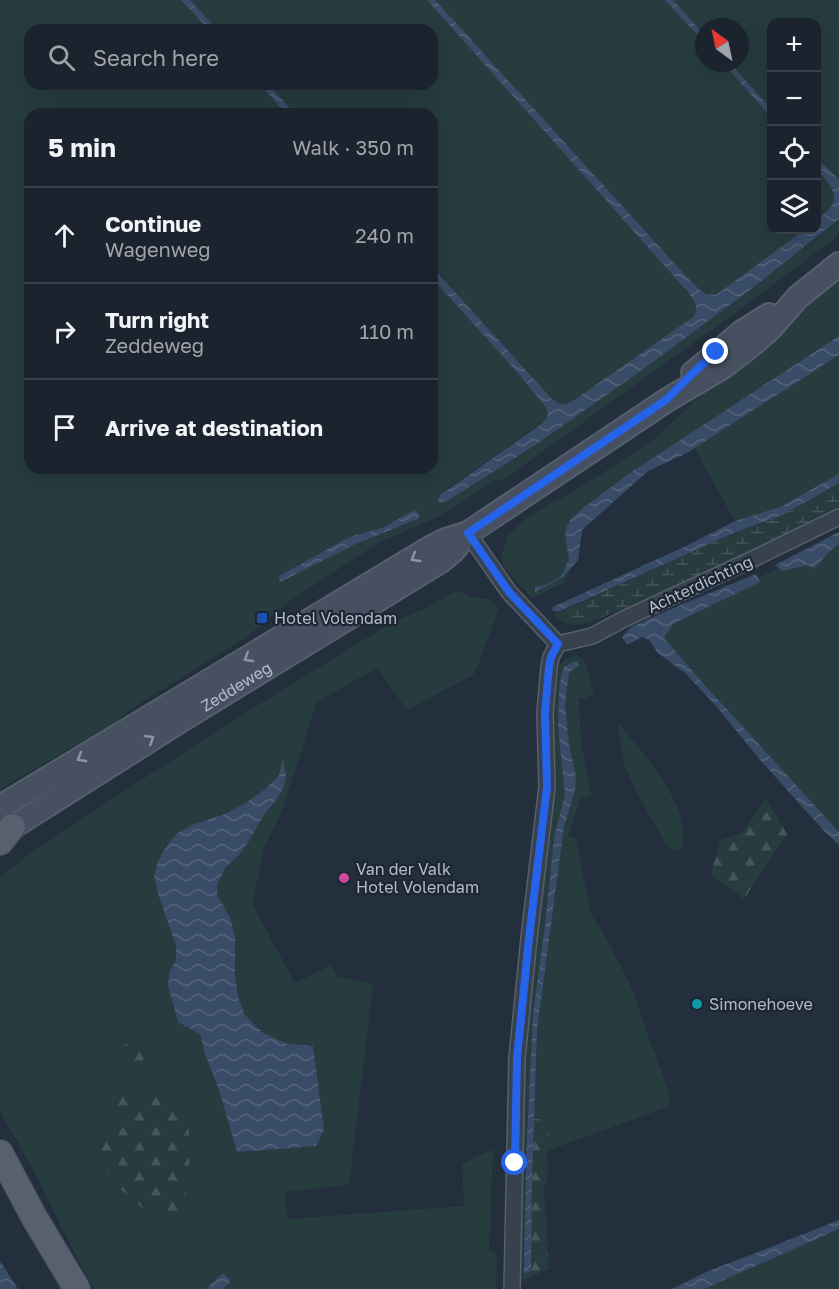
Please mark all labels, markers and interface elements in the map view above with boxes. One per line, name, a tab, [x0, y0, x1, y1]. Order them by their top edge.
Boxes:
north arrow	[695, 18, 749, 72]
map controls	[767, 18, 821, 234]
button: +	[767, 18, 821, 72]
search box	[24, 24, 438, 90]
icon: search	[45, 41, 78, 74]
text: Search here	[93, 44, 219, 71]
button: −	[767, 72, 821, 126]
button: locate	[767, 126, 821, 180]
text: 5 min	[48, 132, 116, 163]
text: Walk · 350 m	[292, 135, 414, 159]
button: layers	[767, 180, 821, 234]
text: Continue	[105, 210, 201, 237]
icon: ahead	[48, 219, 81, 252]
text: 240 m	[355, 223, 414, 247]
text: Wagenweg	[105, 237, 211, 261]
text: Turn right	[105, 306, 209, 333]
icon: right	[48, 315, 81, 348]
text: 110 m	[360, 319, 414, 343]
text: Zeddeweg	[105, 333, 204, 357]
route end	[702, 338, 728, 364]
icon: arrive	[48, 411, 81, 444]
text: Arrive at destination	[105, 414, 323, 441]
one-way arrow	[411, 550, 421, 562]
street label: Achterdichting	[644, 551, 756, 617]
place label: Hotel Volendam	[274, 608, 397, 628]
marker: Hotel Volendam	[255, 611, 269, 625]
one-way arrow	[244, 651, 254, 663]
street label: Zeddeweg	[197, 657, 275, 716]
one-way arrow	[143, 736, 154, 747]
one-way arrow	[77, 751, 87, 763]
place label: Van der Valk Hotel Volendam	[356, 859, 479, 897]
marker: Van der Valk Hotel Volendam	[337, 871, 351, 885]
place label: Simonehoeve	[709, 994, 813, 1014]
marker: Simonehoeve	[690, 997, 704, 1011]
route start	[501, 1149, 527, 1175]

